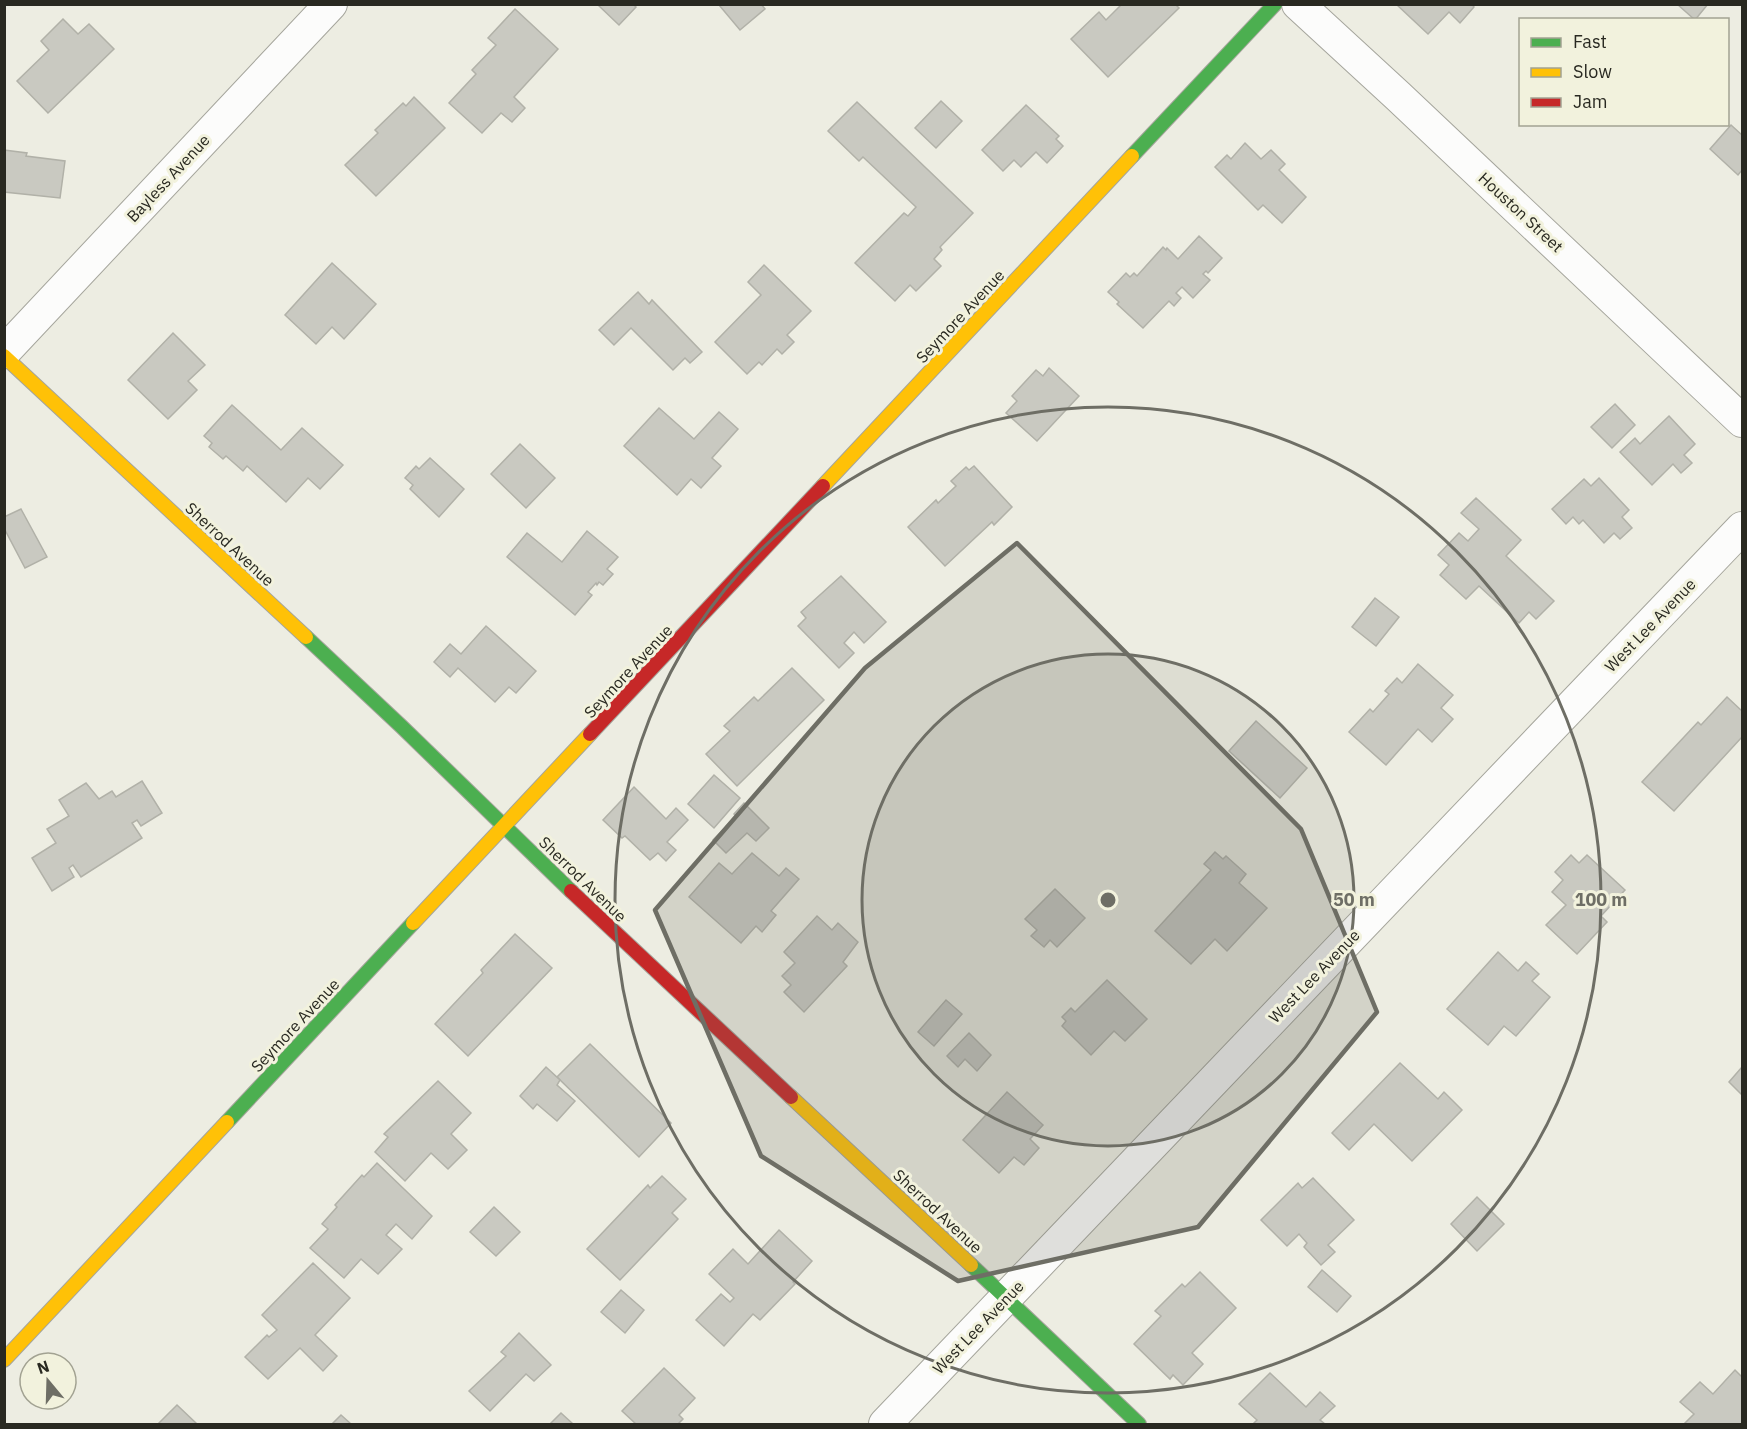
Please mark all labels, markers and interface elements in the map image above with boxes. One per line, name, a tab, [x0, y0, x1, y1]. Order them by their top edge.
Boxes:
legend	[1519, 18, 1729, 126]
text: Fast	[1573, 30, 1607, 53]
text: Slow	[1573, 60, 1612, 83]
text: Jam	[1573, 90, 1608, 113]
street label: Bayless Avenue	[122, 130, 214, 226]
street label: Houston Street	[1475, 168, 1567, 256]
street label: Seymore Avenue	[912, 265, 1009, 367]
street label: Sherrod Avenue	[181, 498, 279, 590]
street label: West Lee Avenue	[1600, 574, 1700, 676]
street label: Seymore Avenue	[580, 620, 677, 722]
street label: Sherrod Avenue	[535, 832, 631, 926]
text: 50 m	[1333, 888, 1375, 911]
text: 100 m	[1575, 888, 1627, 911]
centre of rings	[1098, 890, 1118, 910]
street label: West Lee Avenue	[1264, 925, 1364, 1027]
street label: Seymore Avenue	[247, 974, 344, 1076]
street label: Sherrod Avenue	[889, 1165, 987, 1257]
street label: West Lee Avenue	[928, 1276, 1028, 1378]
north arrow	[18, 1351, 78, 1411]
text: N	[34, 1355, 52, 1378]

